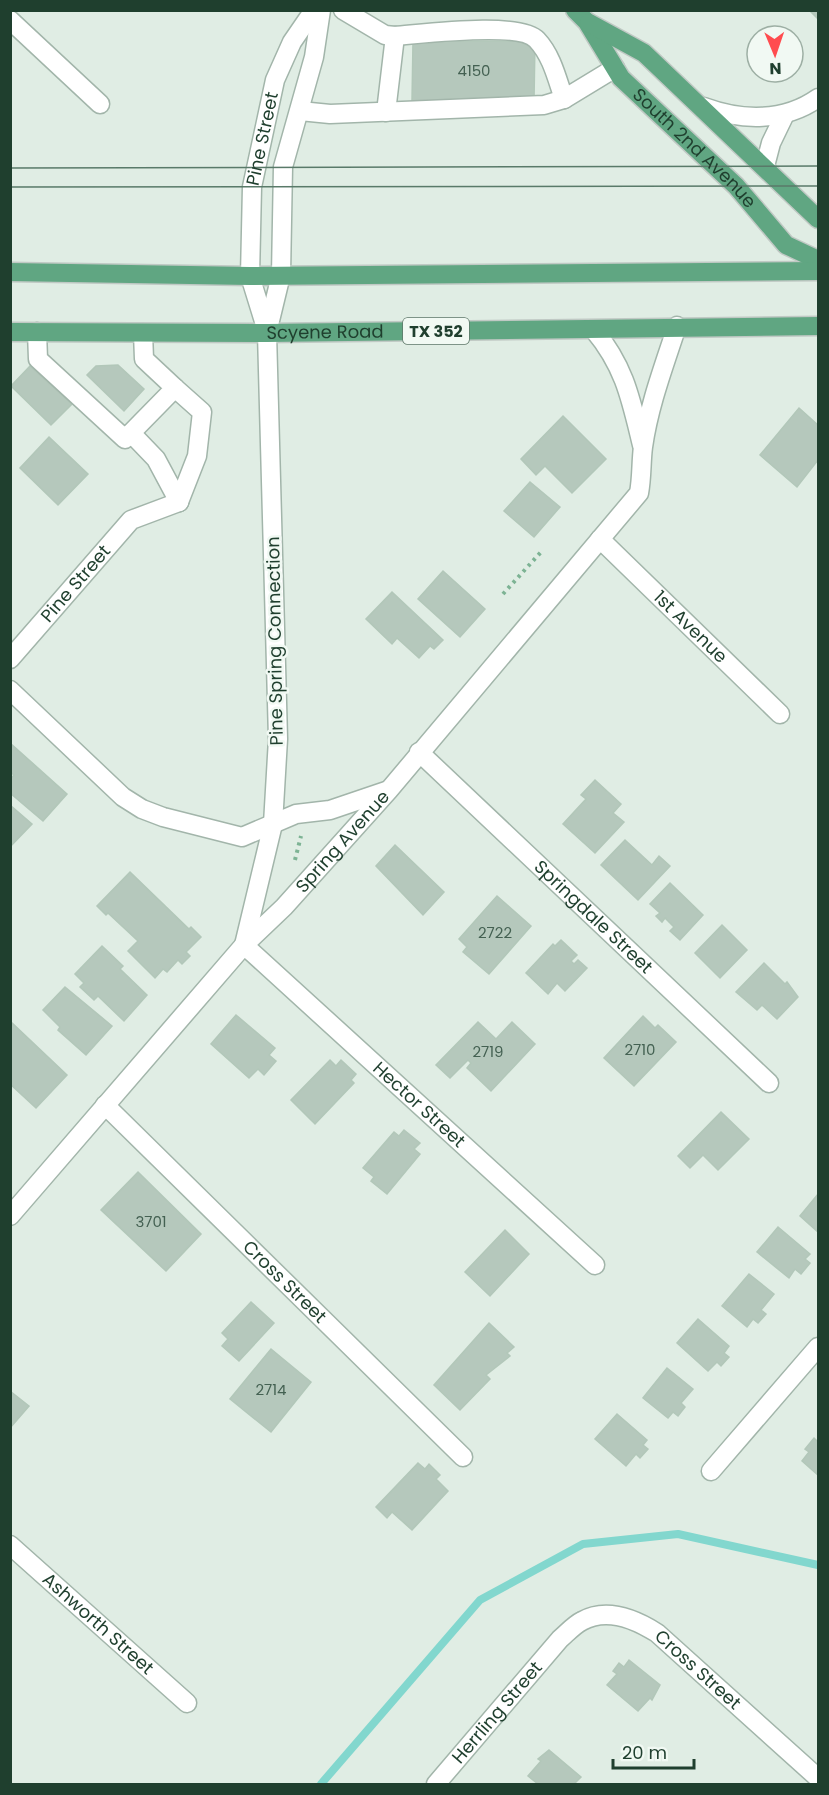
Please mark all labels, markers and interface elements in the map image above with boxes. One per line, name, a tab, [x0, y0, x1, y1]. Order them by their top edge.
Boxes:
north arrow	[745, 24, 805, 84]
text: N	[769, 57, 782, 80]
house number: 4150	[457, 60, 491, 81]
street label: South 2nd Avenue	[627, 82, 762, 213]
street label: Pine Street	[240, 89, 284, 188]
road number: TX 352	[403, 318, 469, 344]
street label: Scyene Road	[266, 319, 384, 345]
street label: Pine Spring Connection	[260, 536, 289, 746]
street label: Pine Street	[35, 539, 116, 627]
street label: 1st Avenue	[648, 585, 733, 668]
street label: Spring Avenue	[290, 785, 395, 898]
street label: Springdale Street	[529, 854, 659, 979]
house number: 2722	[478, 922, 512, 943]
house number: 2710	[624, 1039, 656, 1060]
house number: 2719	[472, 1041, 504, 1062]
street label: Hector Street	[368, 1056, 471, 1153]
house number: 3701	[135, 1211, 167, 1232]
street label: Cross Street	[238, 1234, 333, 1328]
house number: 2714	[255, 1379, 287, 1400]
street label: Ashworth Street	[37, 1567, 160, 1680]
street label: Cross Street	[649, 1624, 747, 1715]
street label: Herrling Street	[446, 1656, 548, 1769]
scale bar	[613, 1732, 694, 1770]
text: 20 m	[622, 1740, 667, 1765]

